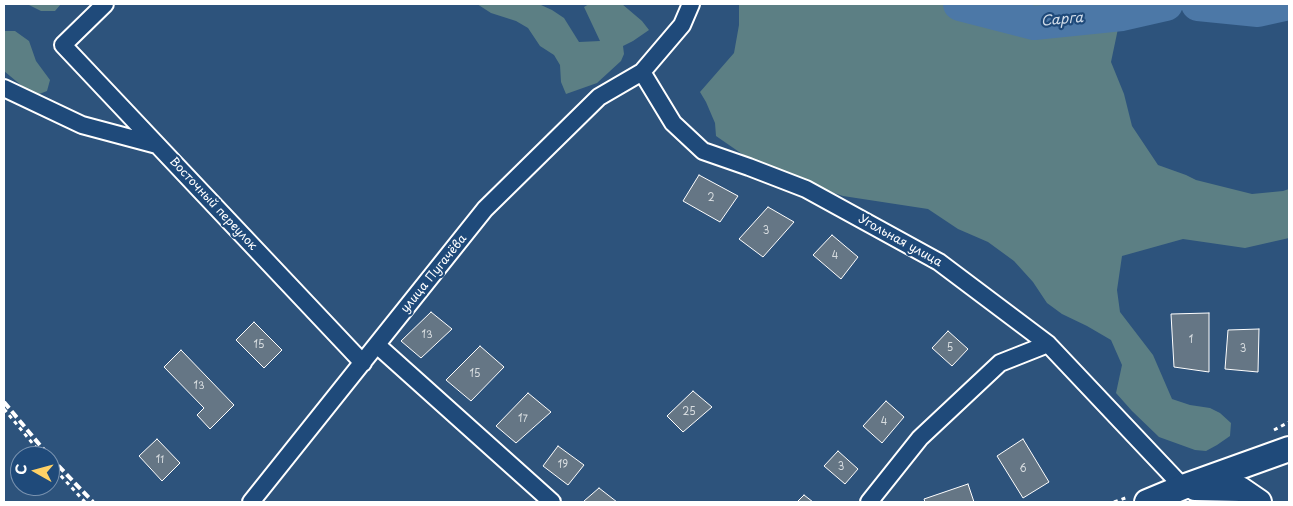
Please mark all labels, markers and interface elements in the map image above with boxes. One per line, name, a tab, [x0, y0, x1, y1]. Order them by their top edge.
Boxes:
water label: Сарга	[1040, 10, 1084, 30]
street label: Восточный переулок	[166, 155, 260, 253]
house number: 2	[707, 192, 715, 204]
street label: Угольная улица	[856, 212, 944, 270]
house number: 3	[763, 225, 769, 237]
street label: улица Пугачёва	[398, 232, 470, 316]
house number: 4	[832, 250, 838, 262]
house number: 13	[421, 329, 433, 341]
house number: 1	[1189, 334, 1193, 346]
house number: 15	[254, 339, 264, 351]
house number: 5	[947, 342, 953, 354]
house number: 3	[1240, 343, 1246, 355]
house number: 15	[470, 368, 480, 380]
house number: 13	[193, 380, 205, 392]
house number: 25	[682, 406, 696, 418]
house number: 17	[518, 413, 528, 425]
house number: 4	[881, 416, 887, 428]
north arrow	[10, 446, 60, 496]
house number: 11	[156, 454, 164, 466]
house number: 19	[558, 459, 568, 471]
house number: 3	[838, 461, 844, 473]
text: С	[10, 463, 32, 476]
house number: 6	[1019, 463, 1027, 475]

